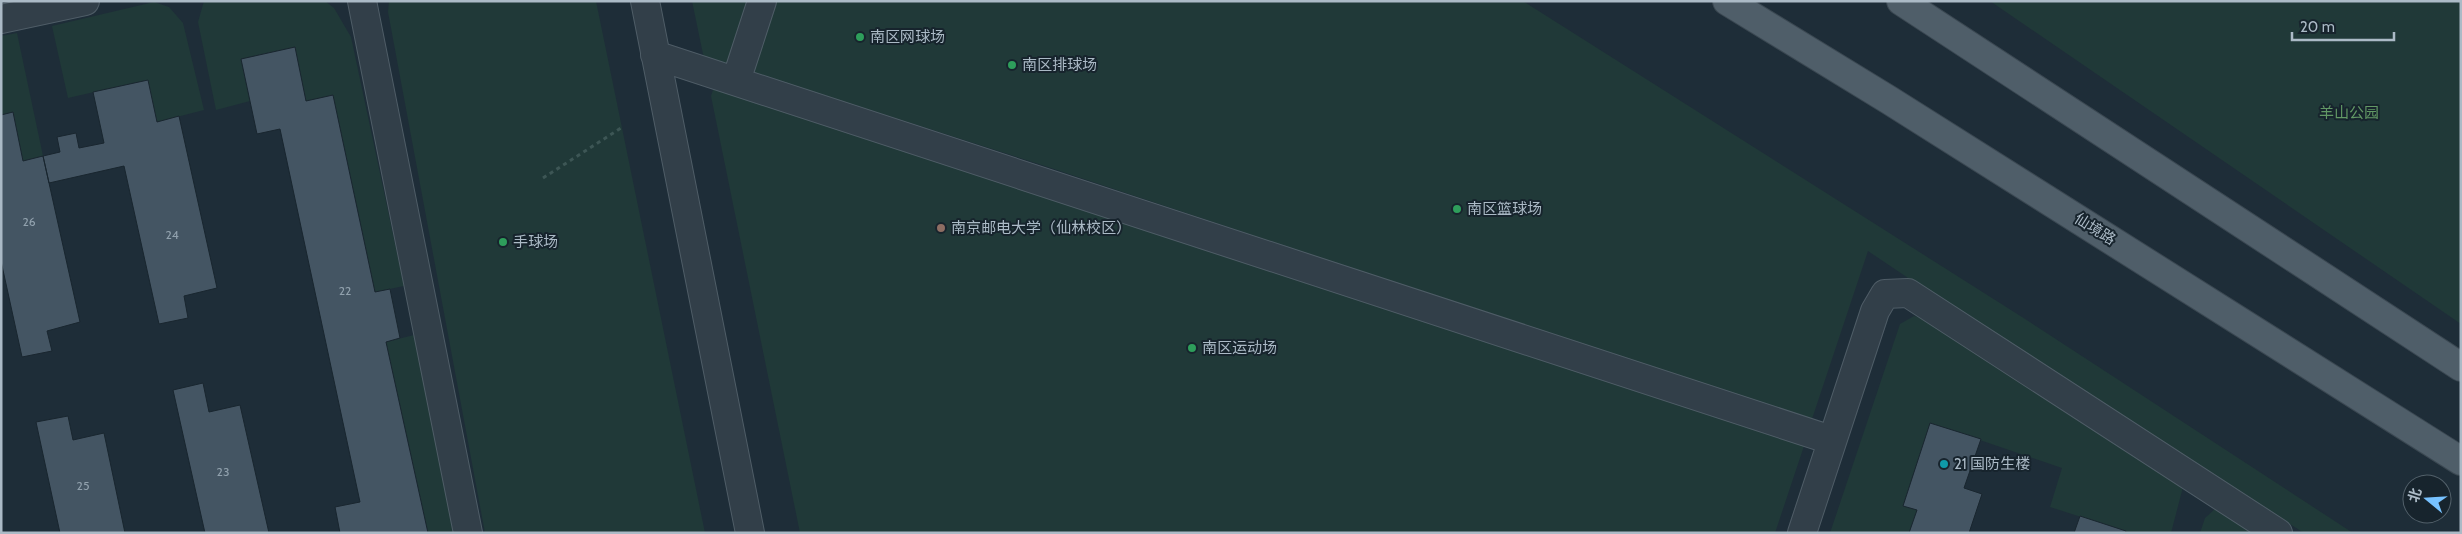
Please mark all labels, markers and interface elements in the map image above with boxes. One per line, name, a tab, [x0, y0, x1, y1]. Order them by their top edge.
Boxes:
scale bar	[2292, 10, 2394, 42]
text: 20 m	[2300, 18, 2335, 36]
place label: 南区网球场	[870, 28, 945, 46]
marker: 南区网球场	[854, 31, 866, 43]
place label: 南区排球场	[1022, 56, 1097, 74]
marker: 南区排球场	[1006, 59, 1018, 71]
park label: 羊山公园	[2319, 104, 2379, 122]
place label: 南区篮球场	[1467, 200, 1542, 218]
marker: 南区篮球场	[1451, 203, 1463, 215]
street label: 仙境路	[2071, 209, 2119, 249]
house number: 26	[22, 214, 36, 229]
place label: 南京邮电大学（仙林校区）	[951, 219, 1131, 237]
marker: 南京邮电大学（仙林校区）	[935, 222, 947, 234]
house number: 24	[165, 227, 179, 242]
place label: 手球场	[513, 233, 558, 251]
marker: 手球场	[497, 236, 509, 248]
house number: 22	[339, 283, 351, 298]
place label: 南区运动场	[1202, 339, 1277, 357]
marker: 南区运动场	[1186, 342, 1198, 354]
place label: 21 国防生楼	[1954, 455, 2030, 473]
marker: 21 国防生楼	[1938, 458, 1950, 470]
house number: 23	[217, 464, 229, 479]
north arrow	[2402, 474, 2452, 524]
house number: 25	[77, 478, 89, 493]
text: 北	[2404, 486, 2425, 504]

